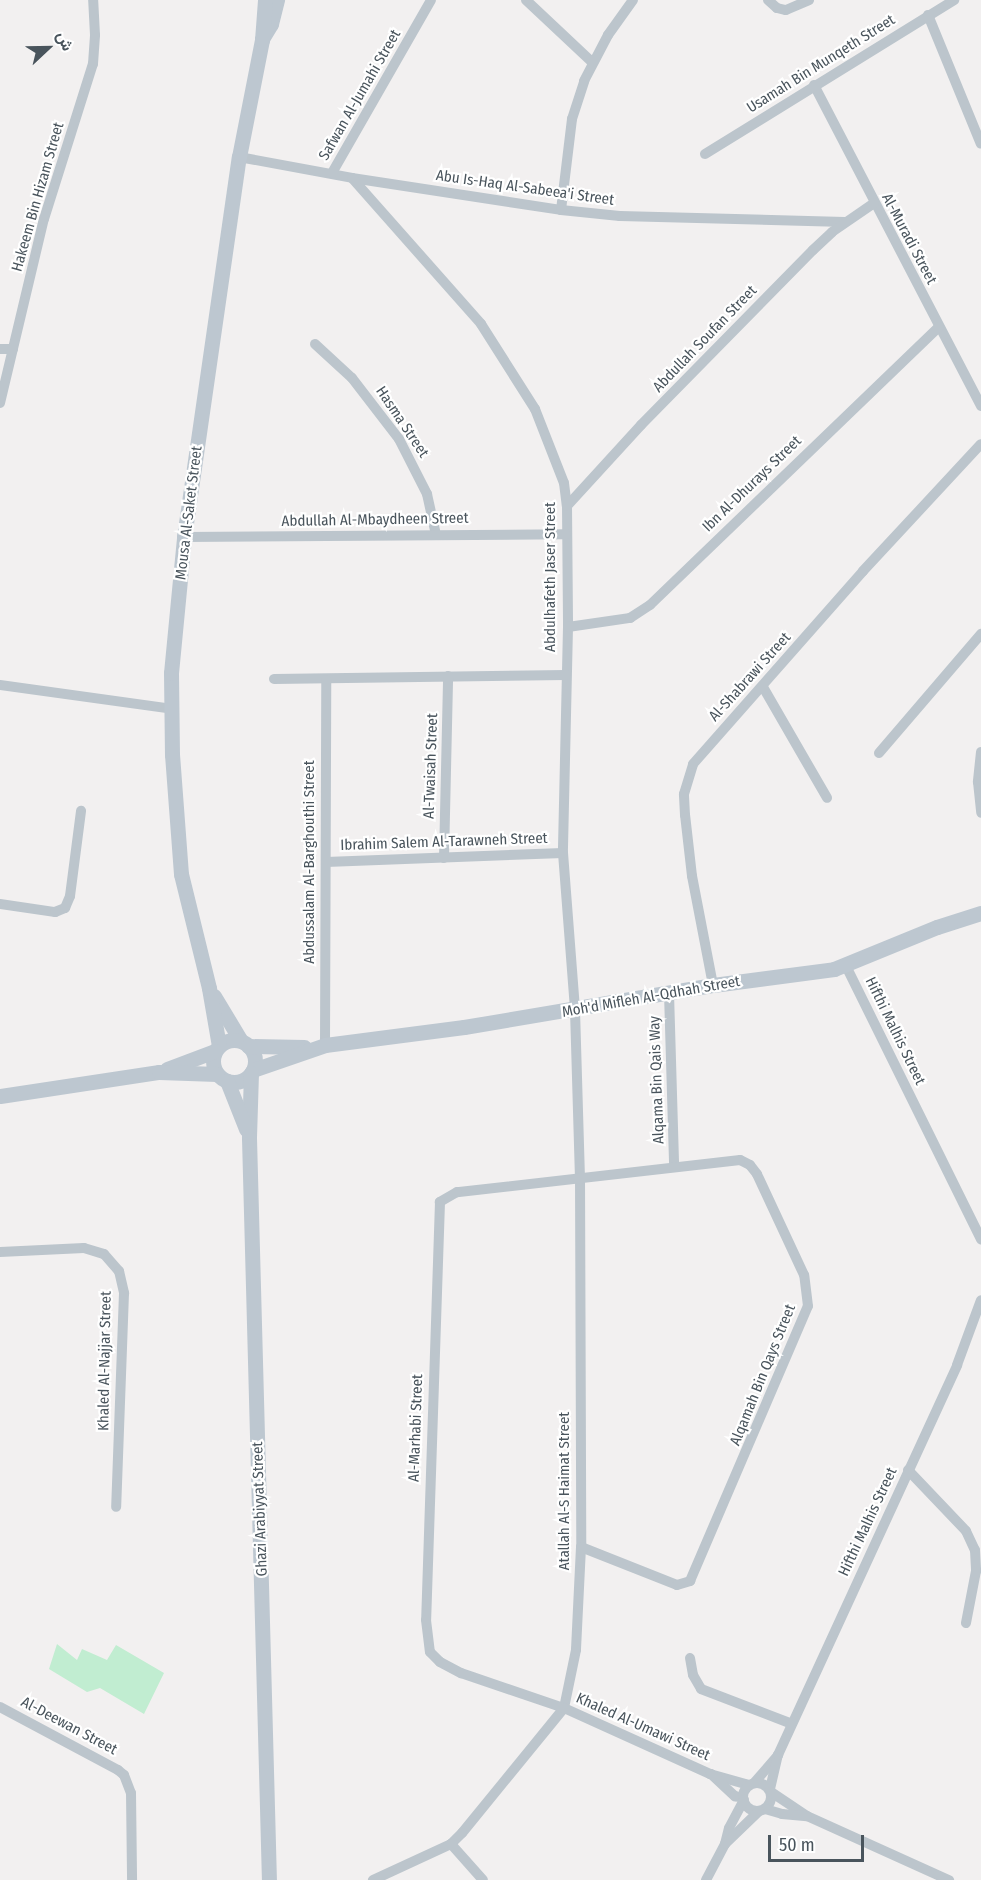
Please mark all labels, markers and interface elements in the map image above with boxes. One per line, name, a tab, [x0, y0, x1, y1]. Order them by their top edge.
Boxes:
street label: Usamah Bin Munqeth Street	[744, 11, 898, 117]
north arrow	[18, 18, 78, 78]
street label: Safwan Al-Jumahi Street	[315, 26, 405, 164]
text: ش	[53, 29, 78, 54]
street label: Hakeem Bin Hizam Street	[8, 120, 68, 274]
street label: Abu Is-Haq Al-Sabeea'i Street	[435, 167, 615, 209]
street label: Al-Muradi Street	[878, 191, 940, 287]
street label: Abdullah Soufan Street	[649, 282, 761, 396]
street label: Hasma Street	[372, 383, 432, 461]
street label: Ibn Al-Dhurays Street	[699, 432, 805, 536]
street label: Mousa Al-Saket Street	[172, 445, 206, 581]
street label: Abdulhafeth Jaser Street	[542, 502, 560, 652]
street label: Abdullah Al-Mbaydheen Street	[281, 509, 469, 531]
street label: Al-Shabrawi Street	[705, 629, 795, 725]
street label: Al-Twaisah Street	[420, 713, 442, 819]
street label: Abdussalam Al-Barghouthi Street	[301, 760, 319, 964]
street label: Ibrahim Salem Al-Tarawneh Street	[340, 829, 548, 855]
street label: Moh'd Mifleh Al-Qdhah Street	[561, 972, 741, 1022]
street label: Hifthi Malhis Street	[861, 974, 929, 1088]
street label: Alqama Bin Qais Way	[646, 1016, 668, 1144]
street label: Khaled Al-Najjar Street	[95, 1291, 115, 1431]
street label: Alqamah Bin Qays Street	[726, 1302, 800, 1448]
street label: Al-Marhabi Street	[405, 1374, 427, 1482]
street label: Atallah Al-S Haimat Street	[556, 1412, 574, 1570]
street label: Ghazi Arabiyyat Street	[249, 1441, 271, 1577]
street label: Hifthi Malhis Street	[835, 1465, 901, 1579]
street label: Khaled Al-Umawi Street	[573, 1689, 713, 1765]
street label: Al-Deewan Street	[18, 1693, 120, 1759]
scale bar	[771, 1823, 867, 1861]
text: 50 m	[779, 1834, 815, 1856]

